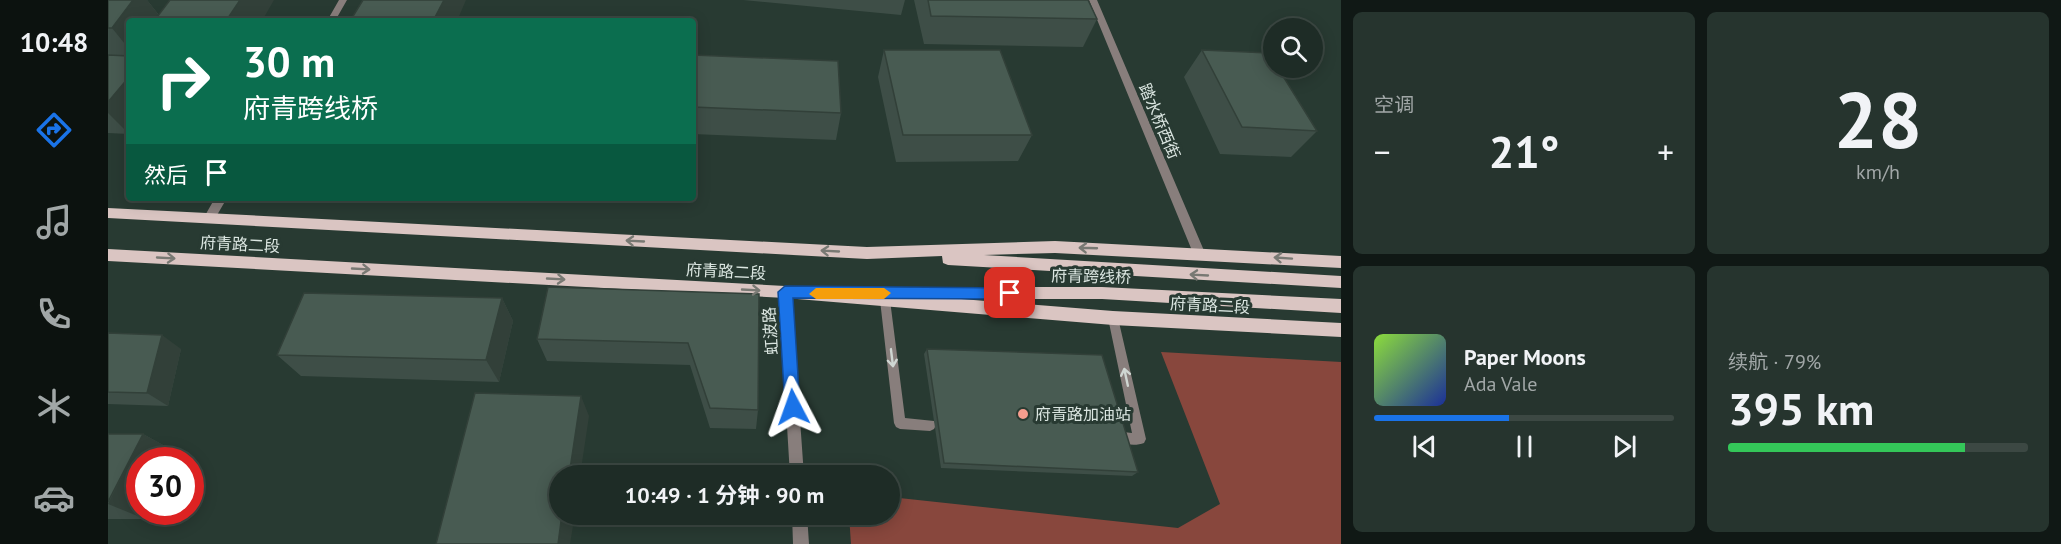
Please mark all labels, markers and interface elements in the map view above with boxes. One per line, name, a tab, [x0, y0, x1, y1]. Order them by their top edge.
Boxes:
map controls	[1263, 18, 1323, 78]
button: search	[1263, 18, 1323, 78]
text: 10:48	[20, 25, 88, 59]
text: 30 m	[243, 34, 335, 89]
icon: right	[144, 42, 222, 120]
text: 28	[1834, 69, 1922, 170]
street label: 踏水桥西街	[1135, 80, 1185, 162]
text: 府青跨线桥	[243, 91, 378, 125]
text: 空调	[1374, 92, 1414, 118]
icon: directions	[33, 109, 75, 151]
text: 21°	[1489, 122, 1559, 180]
text: −	[1374, 130, 1391, 173]
text: +	[1657, 130, 1674, 173]
icon: arrive	[200, 156, 233, 189]
text: km/h	[1856, 159, 1900, 185]
text: 然后	[144, 161, 188, 189]
icon: music	[33, 201, 75, 243]
street label: 府青路二段	[200, 232, 280, 256]
one-way arrow	[626, 235, 646, 246]
one-way arrow	[1078, 243, 1098, 254]
one-way arrow	[821, 245, 841, 256]
one-way arrow	[156, 252, 176, 263]
one-way arrow	[1273, 252, 1293, 263]
street label: 府青路二段	[686, 259, 766, 283]
one-way arrow	[351, 263, 371, 274]
street label: 府青跨线桥	[1051, 265, 1131, 287]
pin	[984, 267, 1035, 318]
one-way arrow	[1189, 269, 1209, 280]
one-way arrow	[545, 274, 565, 285]
icon: arrive	[993, 276, 1026, 309]
one-way arrow	[740, 285, 760, 296]
icon: phone	[33, 293, 75, 335]
street label: 府青路二段	[1170, 293, 1250, 317]
street label: 虹波路	[758, 306, 782, 356]
text: Paper Moons	[1464, 343, 1586, 371]
one-way arrow	[887, 348, 898, 368]
text: 续航 · 79%	[1728, 349, 1821, 375]
one-way arrow	[1120, 367, 1131, 387]
text: Ada Vale	[1464, 371, 1537, 397]
position arrow	[761, 375, 825, 439]
text: 395 km	[1728, 379, 1874, 437]
icon: climate	[33, 385, 75, 427]
place label: 府青路加油站	[1035, 404, 1131, 424]
marker: 府青路加油站	[1016, 407, 1030, 421]
icon: previous	[1408, 430, 1441, 463]
icon: pause	[1508, 430, 1541, 463]
icon: next	[1608, 430, 1641, 463]
speed limit sign: 30	[126, 447, 204, 525]
icon: car	[33, 477, 75, 519]
text: 10:49 · 1 分钟 · 90 m	[625, 481, 824, 509]

